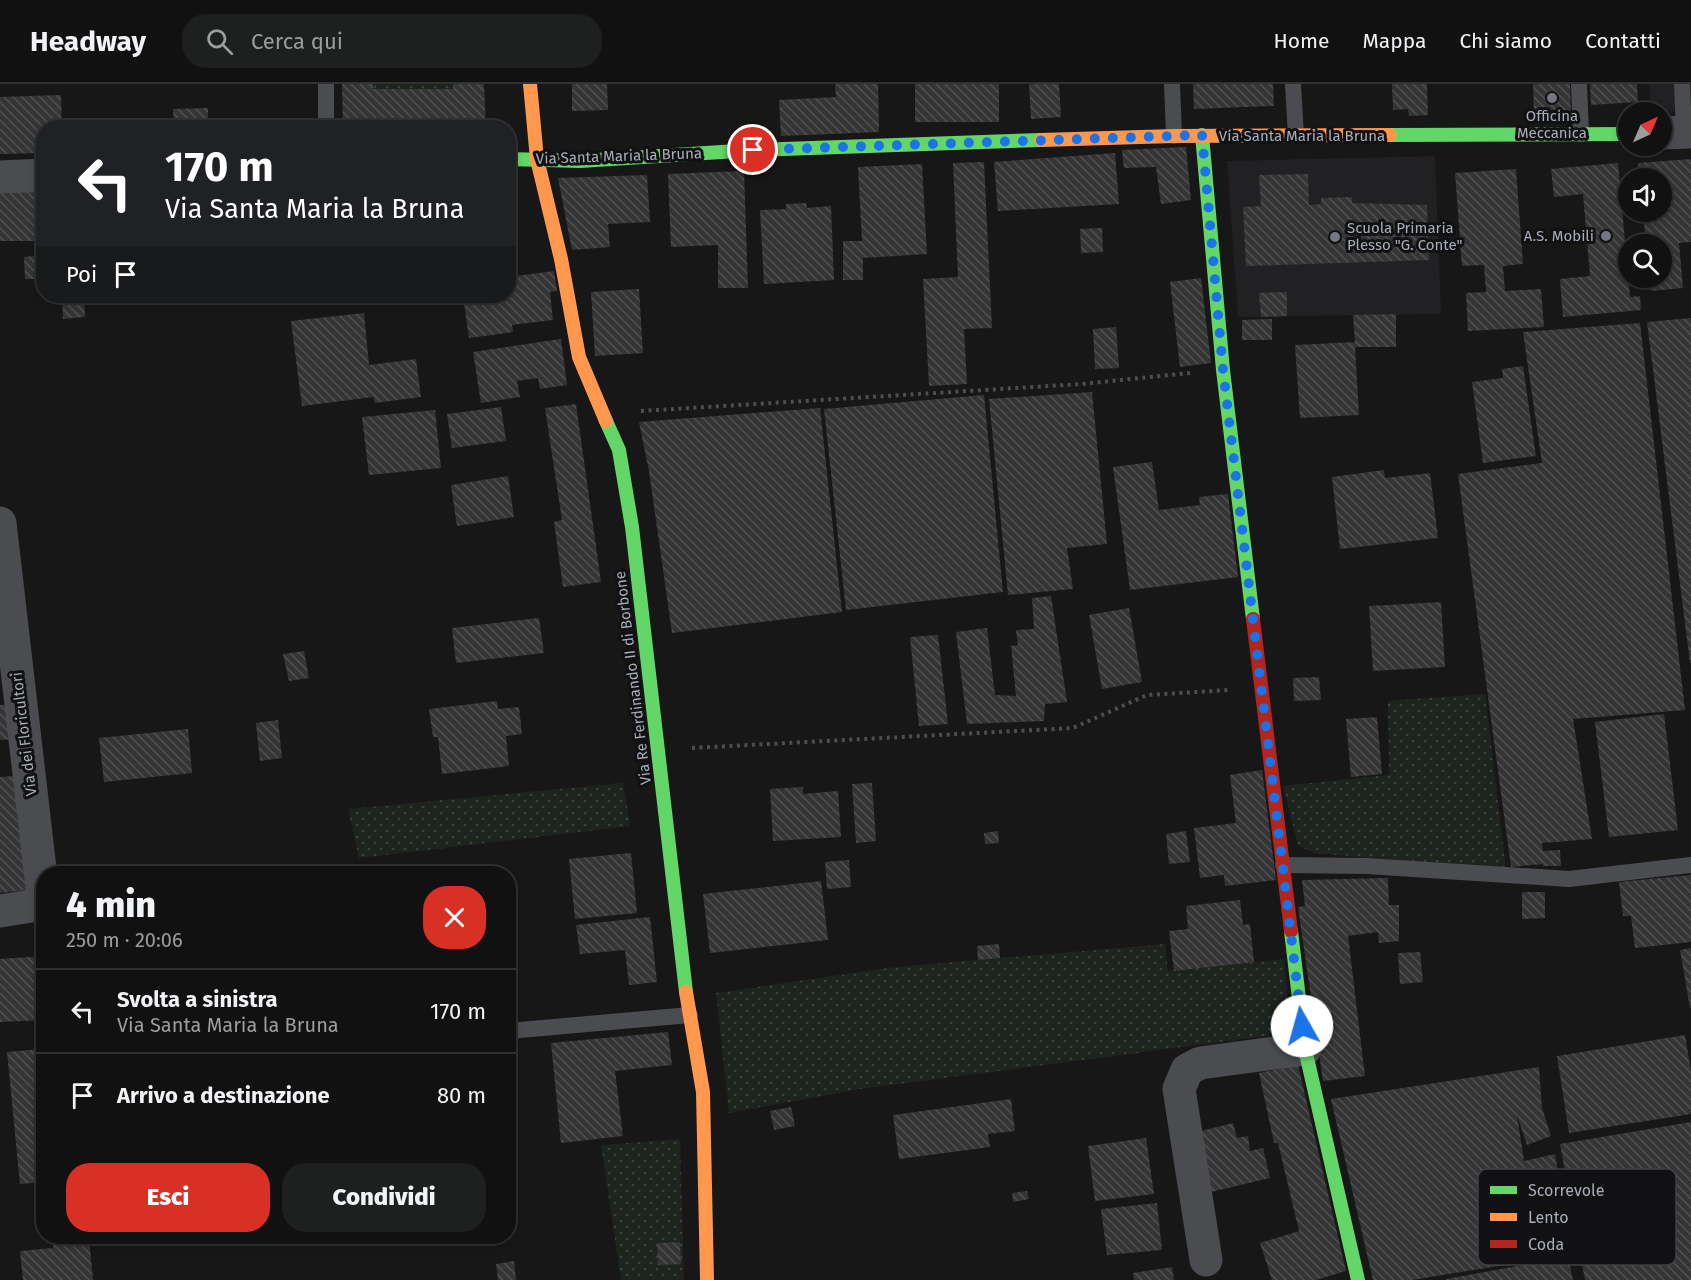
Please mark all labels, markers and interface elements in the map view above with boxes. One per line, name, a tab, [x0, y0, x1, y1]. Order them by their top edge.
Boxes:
search box	[182, 14, 602, 68]
text: Headway	[30, 25, 146, 58]
icon: search	[203, 25, 236, 58]
text: Cerca qui	[251, 28, 343, 55]
text: Home	[1273, 28, 1329, 54]
text: Mappa	[1362, 28, 1426, 54]
text: Chi siamo	[1459, 28, 1552, 54]
text: Contatti	[1585, 28, 1661, 54]
marker: Officina Meccanica	[1545, 91, 1559, 105]
north arrow	[1618, 102, 1672, 156]
map controls	[1618, 102, 1672, 288]
place label: Officina Meccanica	[1517, 107, 1587, 142]
pin	[727, 124, 778, 175]
street label: Via Santa Maria la Bruna	[1219, 127, 1385, 145]
icon: arrive	[736, 133, 769, 166]
text: 170 m	[165, 142, 274, 192]
icon: left	[66, 144, 144, 222]
street label: Via Santa Maria la Bruna	[536, 144, 702, 168]
button: sound	[1618, 168, 1672, 222]
text: Via Santa Maria la Bruna	[165, 193, 464, 225]
place label: Scuola Primaria Plesso "G. Conte"	[1347, 219, 1463, 254]
place label: A.S. Mobili	[1524, 227, 1594, 245]
marker: A.S. Mobili	[1599, 229, 1613, 243]
marker: Scuola Primaria Plesso "G. Conte"	[1328, 230, 1342, 244]
button: search	[1618, 234, 1672, 288]
icon: arrive	[109, 258, 142, 291]
text: Poi	[66, 261, 97, 288]
street label: Via Re Ferdinando II di Borbone	[611, 570, 655, 786]
street label: Via dei Floricultori	[7, 671, 41, 797]
text: 4 min	[66, 883, 156, 927]
button: close	[423, 886, 486, 949]
text: 250 m · 20:06	[66, 928, 183, 952]
text: Svolta a sinistra	[117, 986, 278, 1013]
position arrow	[1270, 994, 1334, 1058]
icon: left	[66, 995, 99, 1028]
text: 170 m	[430, 998, 486, 1025]
text: Via Santa Maria la Bruna	[117, 1013, 339, 1037]
icon: arrive	[66, 1079, 99, 1112]
text: Arrivo a destinazione	[117, 1082, 330, 1109]
text: 80 m	[437, 1082, 486, 1109]
button: Esci	[66, 1163, 270, 1232]
button: Condividi	[282, 1163, 486, 1232]
legend	[1478, 1169, 1676, 1265]
text: Scorrevole	[1528, 1181, 1604, 1200]
text: Lento	[1528, 1208, 1569, 1227]
text: Coda	[1528, 1235, 1564, 1254]

